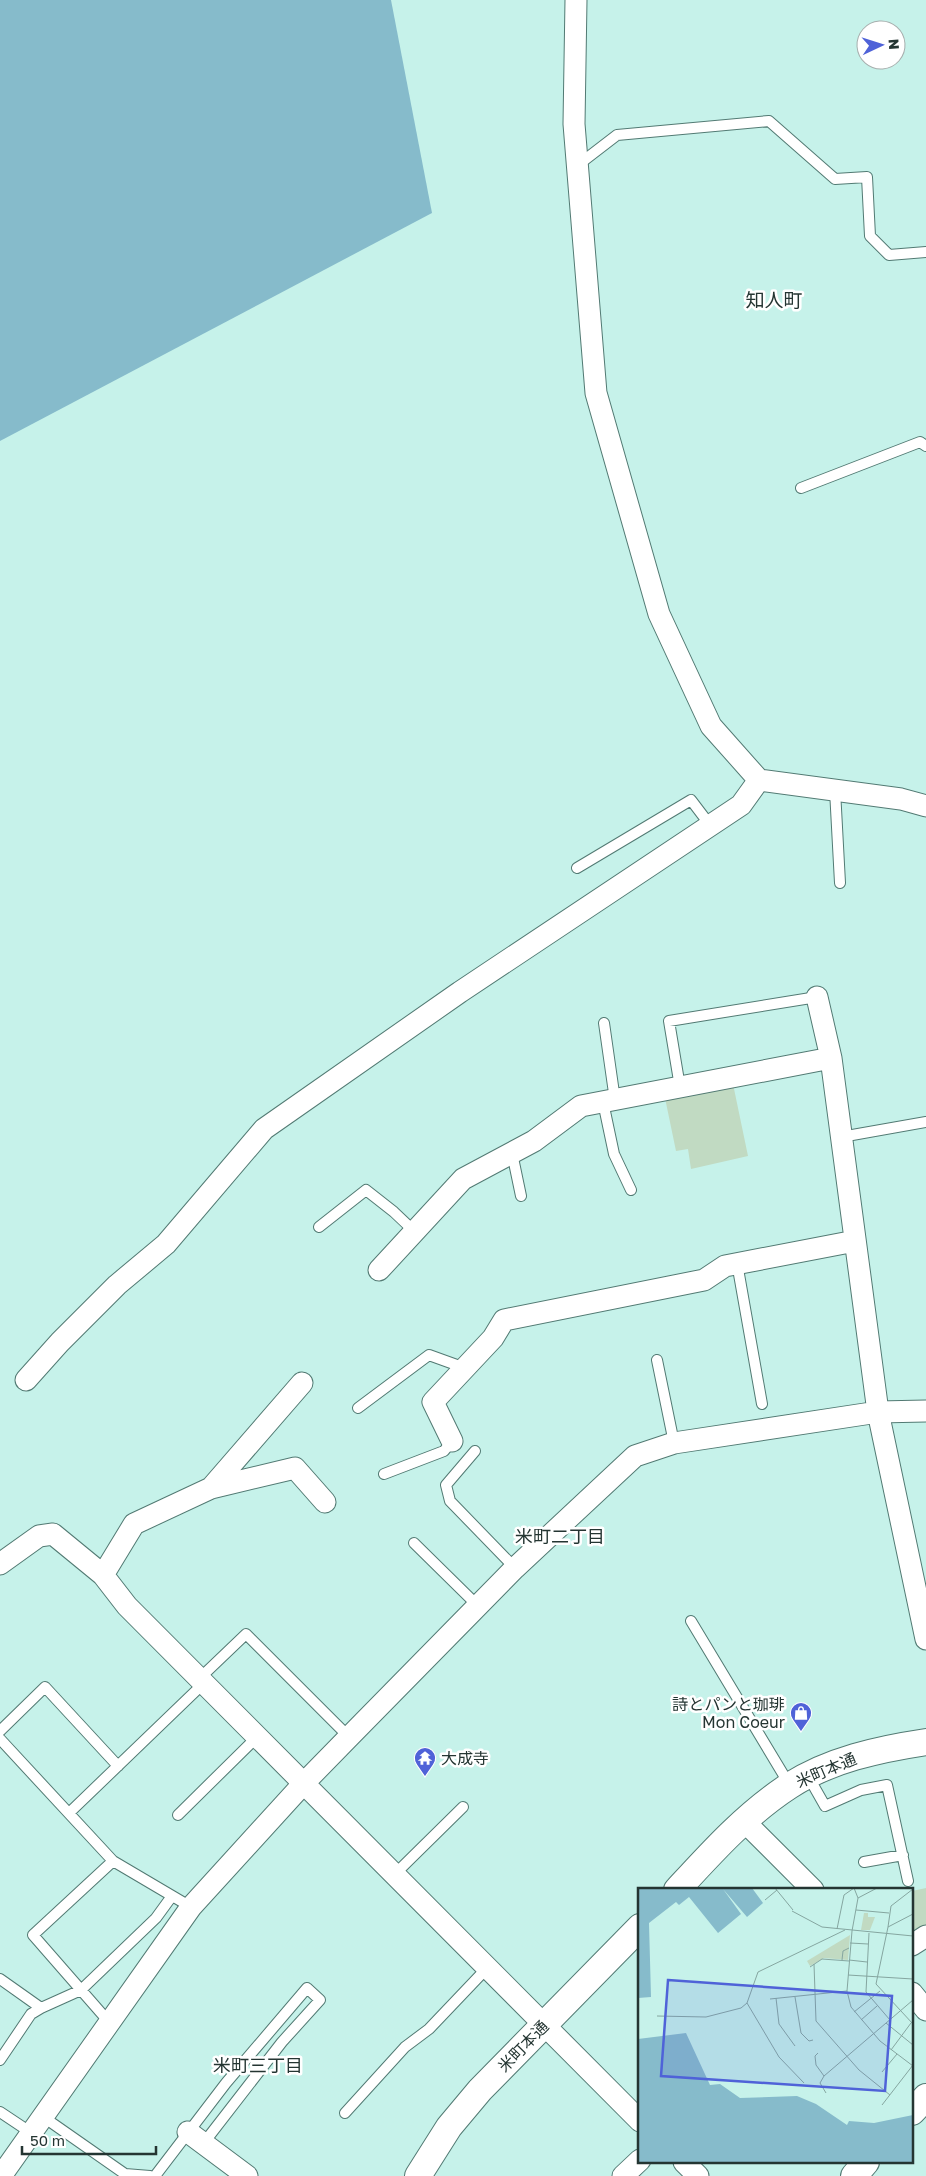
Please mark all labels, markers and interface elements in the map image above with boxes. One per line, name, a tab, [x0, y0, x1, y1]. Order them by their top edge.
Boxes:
north arrow	[856, 20, 906, 70]
text: N	[886, 38, 903, 50]
district label: 知人町	[745, 288, 803, 311]
district label: 米町二丁目	[515, 1525, 605, 1547]
place label: 詩とパンと珈琲 Mon Coeur	[672, 1694, 785, 1732]
shop icon: 詩とパンと珈琲 Mon Coeur	[789, 1701, 813, 1732]
temple icon: 大成寺	[413, 1746, 437, 1777]
place label: 大成寺	[441, 1748, 489, 1768]
street label: 米町本通	[793, 1748, 859, 1792]
inset map	[638, 1888, 914, 2164]
street label: 米町本通	[494, 2016, 552, 2076]
district label: 米町三丁目	[213, 2054, 303, 2076]
scale bar	[22, 2124, 156, 2156]
text: 50 m	[30, 2131, 65, 2149]

